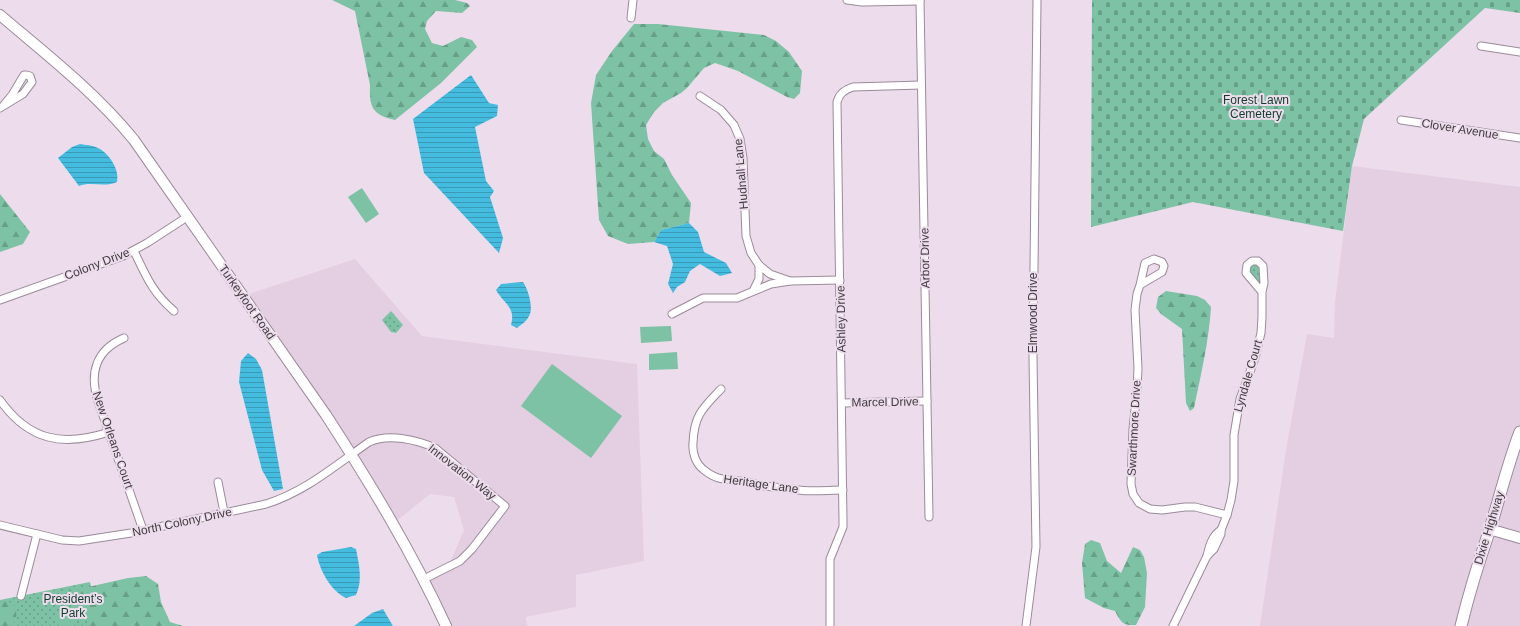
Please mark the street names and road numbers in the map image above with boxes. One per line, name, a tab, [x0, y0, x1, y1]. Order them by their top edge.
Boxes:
street label: Clover Avenue	[1420, 116, 1500, 142]
street label: Hudnall Lane	[731, 138, 751, 210]
street label: Arbor Drive	[917, 227, 933, 288]
street label: Colony Drive	[62, 245, 132, 283]
street label: Turkeyfoot Road	[216, 262, 278, 342]
street label: Elmwood Drive	[1026, 272, 1040, 353]
street label: Ashley Drive	[833, 285, 849, 353]
street label: Lyndale Court	[1231, 338, 1265, 414]
street label: Swarthmore Drive	[1124, 379, 1144, 476]
street label: New Orleans Court	[90, 389, 136, 491]
street label: Marcel Drive	[851, 394, 919, 410]
street label: Innovation Way	[425, 441, 499, 503]
street label: Heritage Lane	[723, 472, 800, 496]
street label: Dixie Highway	[1471, 490, 1507, 566]
street label: North Colony Drive	[131, 505, 233, 539]

